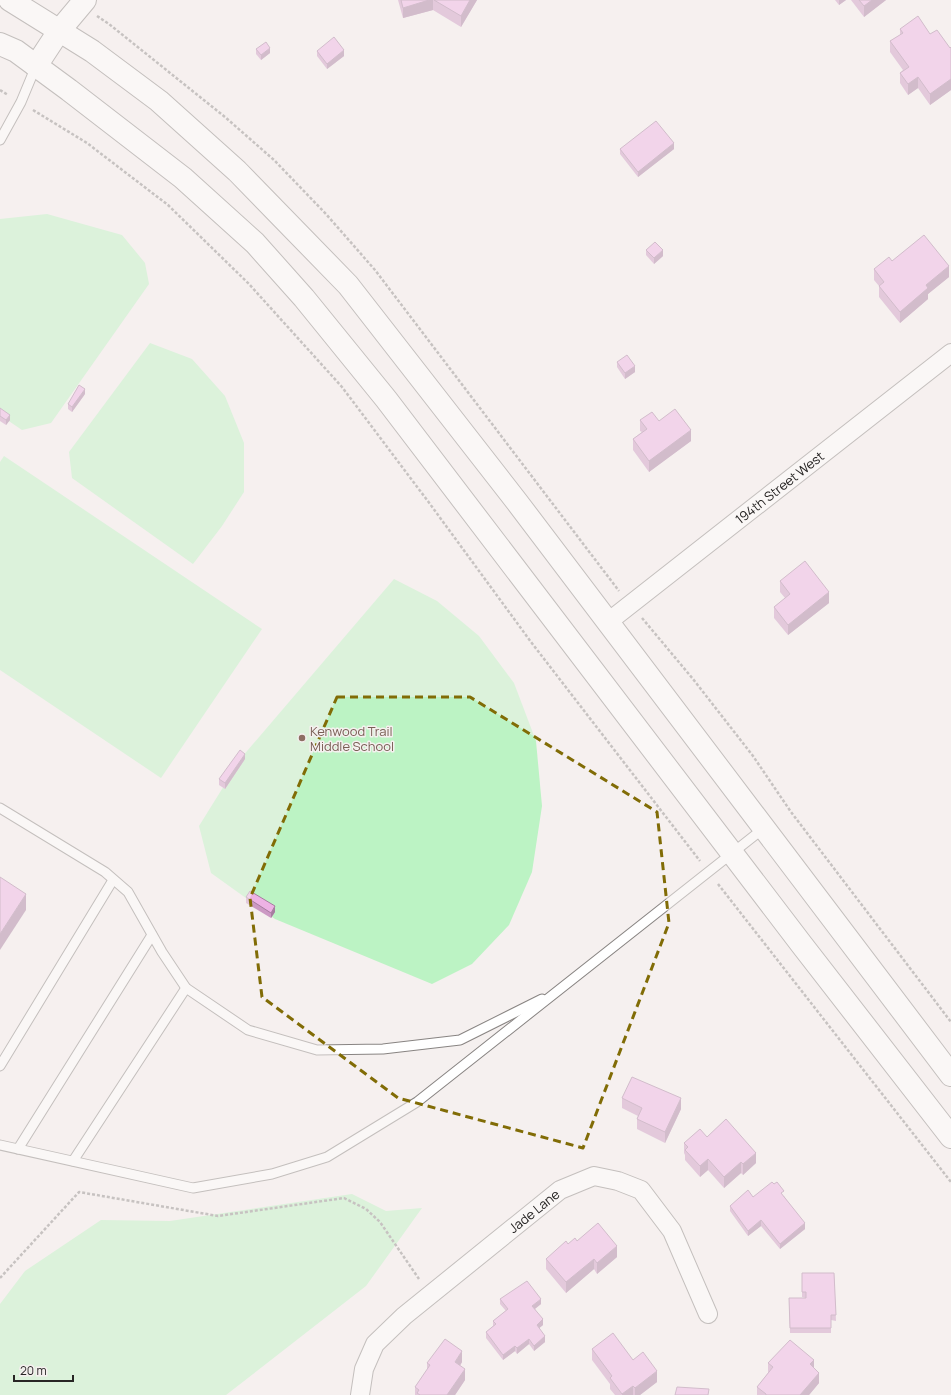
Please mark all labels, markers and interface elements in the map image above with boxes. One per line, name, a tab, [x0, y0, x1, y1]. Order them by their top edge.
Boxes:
street label: 194th Street West	[731, 447, 828, 528]
place label: Kenwood Trail Middle School	[310, 722, 394, 755]
marker: Kenwood Trail Middle School	[297, 733, 307, 743]
street label: Jade Lane	[505, 1185, 563, 1237]
scale bar	[14, 1357, 73, 1383]
text: 20 m	[20, 1362, 47, 1379]

